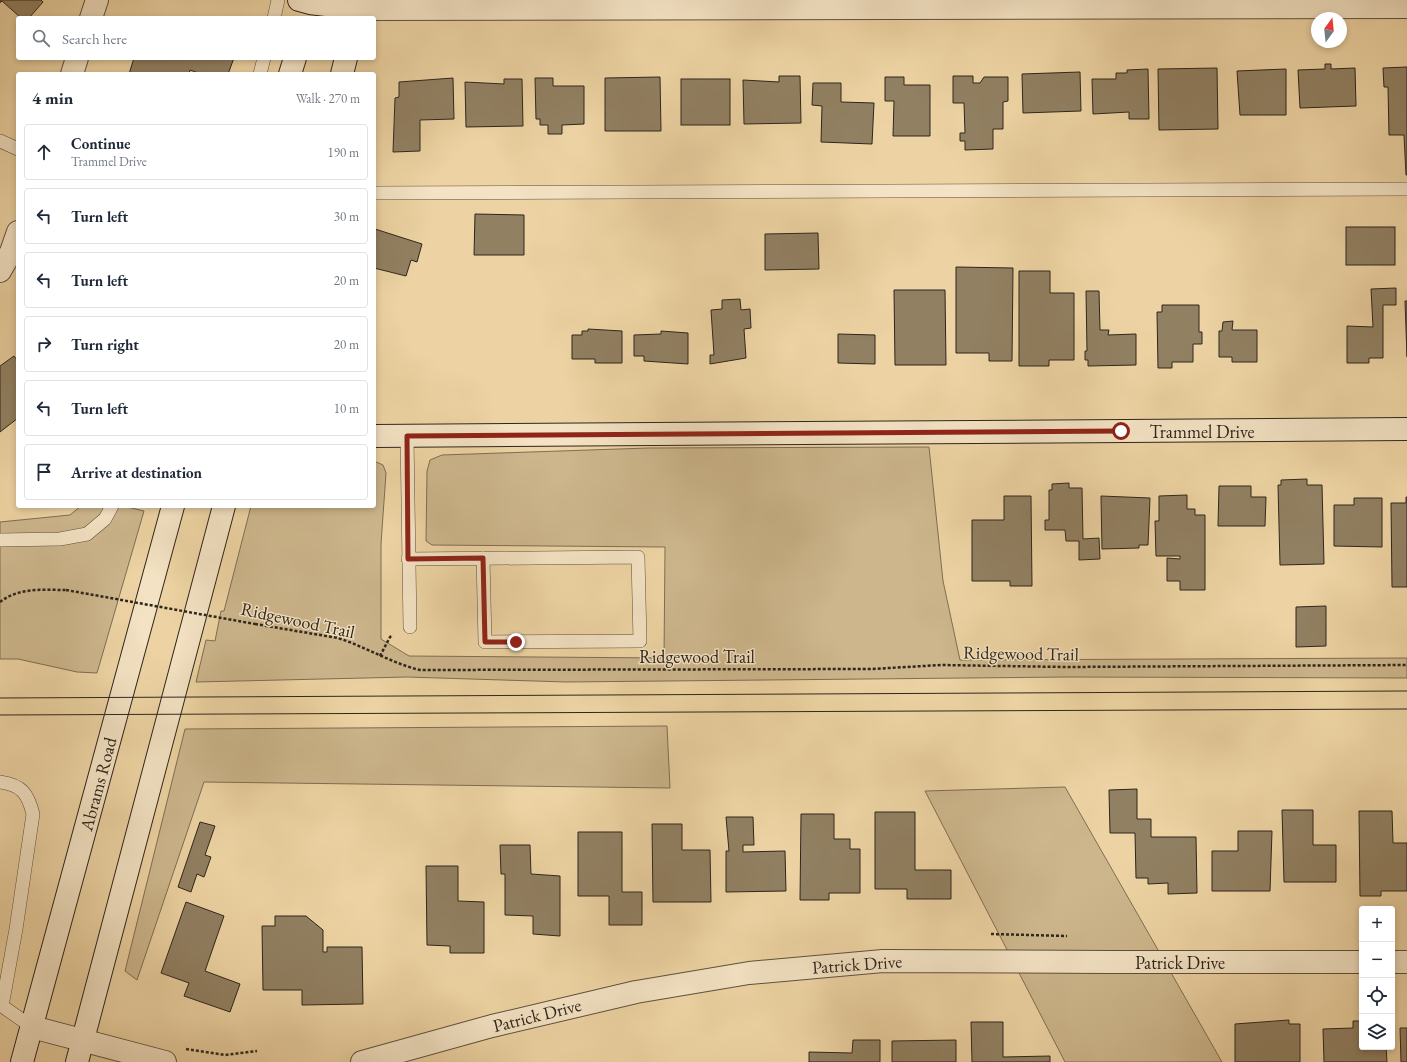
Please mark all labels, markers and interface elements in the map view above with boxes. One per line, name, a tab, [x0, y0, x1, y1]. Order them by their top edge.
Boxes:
north arrow	[1311, 12, 1347, 48]
search box	[16, 16, 376, 60]
icon: search	[30, 27, 52, 49]
text: Search here	[62, 29, 127, 48]
text: 4 min	[32, 87, 73, 109]
text: Walk · 270 m	[296, 90, 360, 107]
text: Continue	[71, 134, 131, 153]
icon: ahead	[33, 141, 55, 163]
text: 190 m	[328, 144, 359, 161]
text: Trammel Drive	[71, 153, 147, 170]
icon: left	[33, 205, 55, 227]
text: Turn left	[71, 207, 128, 226]
text: 30 m	[334, 208, 359, 225]
icon: left	[33, 269, 55, 291]
text: Turn left	[71, 271, 128, 290]
text: 20 m	[334, 272, 359, 289]
icon: right	[33, 333, 55, 355]
text: Turn right	[71, 335, 139, 354]
text: 20 m	[334, 336, 359, 353]
icon: left	[33, 397, 55, 419]
text: Turn left	[71, 399, 128, 418]
text: 10 m	[334, 400, 359, 417]
street label: Trammel Drive	[1150, 420, 1254, 443]
route start	[1112, 422, 1130, 440]
icon: arrive	[33, 461, 55, 483]
text: Arrive at destination	[71, 463, 202, 482]
street label: Ridgewood Trail	[239, 597, 357, 643]
route end	[507, 633, 525, 651]
street label: Ridgewood Trail	[963, 640, 1079, 666]
street label: Ridgewood Trail	[639, 645, 755, 668]
street label: Abrams Road	[74, 734, 122, 834]
map controls	[1359, 906, 1395, 1050]
button: +	[1359, 906, 1395, 942]
button: −	[1359, 942, 1395, 978]
street label: Patrick Drive	[811, 949, 903, 979]
street label: Patrick Drive	[1135, 951, 1225, 974]
button: locate	[1359, 978, 1395, 1014]
street label: Patrick Drive	[491, 993, 583, 1037]
button: layers	[1359, 1014, 1395, 1050]

